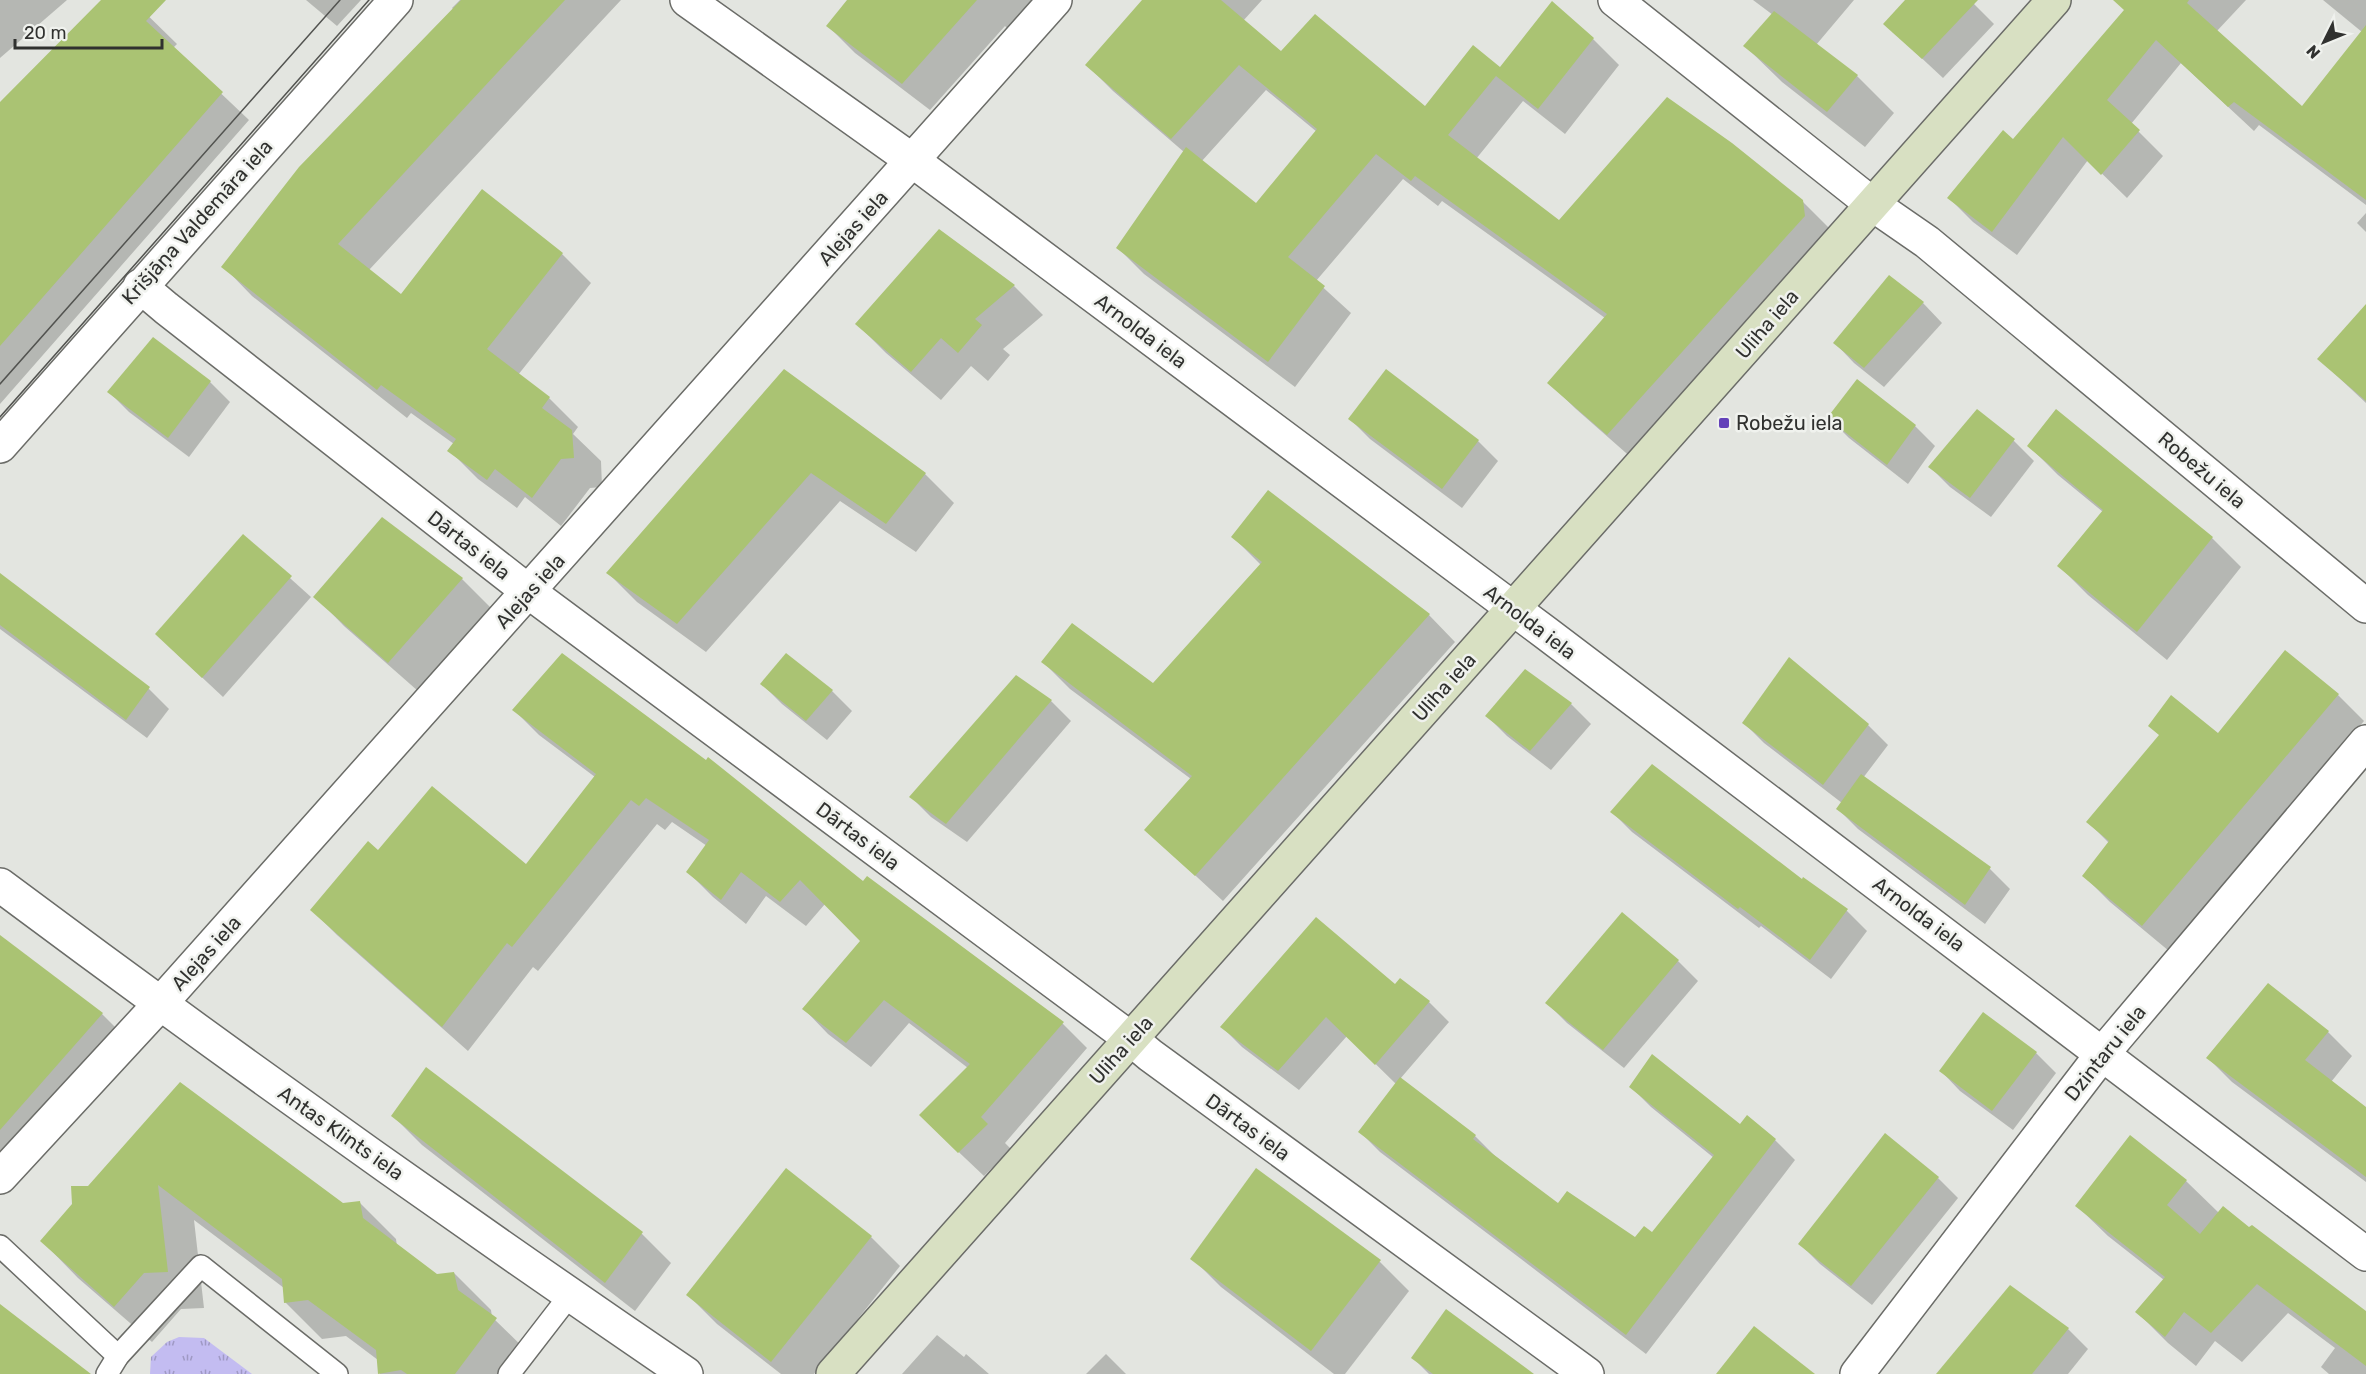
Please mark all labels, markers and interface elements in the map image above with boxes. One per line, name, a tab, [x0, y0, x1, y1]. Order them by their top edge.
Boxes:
scale bar	[15, 12, 162, 50]
north arrow	[2294, 12, 2354, 72]
text: 20 m	[24, 22, 66, 44]
text: N	[2303, 41, 2324, 63]
street label: Krišjāņa Valdemāra iela	[117, 135, 277, 309]
street label: Alejas iela	[813, 186, 893, 270]
street label: Uliha iela	[1730, 285, 1804, 363]
street label: Arnolda iela	[1090, 289, 1192, 373]
place label: Robežu iela	[1736, 411, 1843, 435]
marker: Robežu iela	[1717, 416, 1731, 430]
street label: Robežu iela	[2153, 427, 2251, 513]
street label: Dārtas iela	[423, 505, 515, 585]
street label: Alejas iela	[490, 549, 570, 633]
street label: Arnolda iela	[1479, 580, 1581, 664]
street label: Uliha iela	[1407, 648, 1481, 726]
street label: Dārtas iela	[812, 797, 904, 875]
street label: Arnolda iela	[1868, 872, 1970, 956]
street label: Alejas iela	[166, 911, 246, 995]
street label: Dzintaru iela	[2059, 1000, 2151, 1106]
street label: Uliha iela	[1084, 1011, 1158, 1089]
street label: Antas Klints iela	[274, 1081, 408, 1185]
street label: Dārtas iela	[1201, 1088, 1295, 1166]

